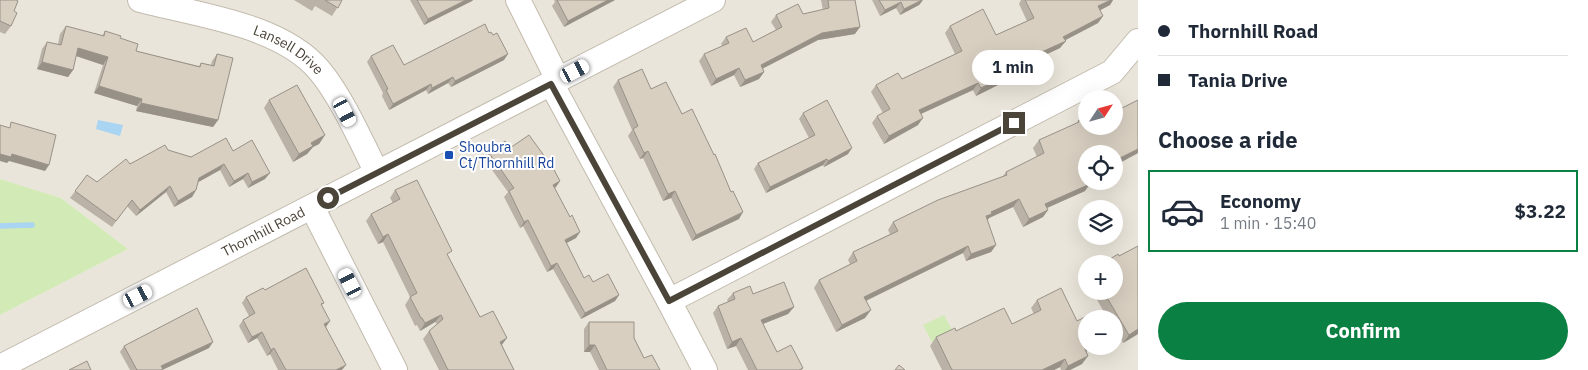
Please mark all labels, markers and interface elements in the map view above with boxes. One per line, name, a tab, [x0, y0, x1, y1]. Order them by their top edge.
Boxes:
text: Thornhill Road	[1188, 19, 1318, 43]
street label: Lansell Drive	[251, 21, 328, 78]
callout: 1 min	[973, 51, 1055, 86]
text: 1 min	[992, 57, 1034, 77]
car	[558, 58, 591, 84]
text: Tania Drive	[1188, 68, 1288, 92]
north arrow	[1078, 90, 1122, 135]
map controls	[1078, 90, 1123, 355]
car	[331, 95, 358, 129]
route end	[1003, 112, 1025, 134]
text: Choose a ride	[1158, 125, 1298, 154]
place label: Shoubra Ct/Thornhill Rd	[459, 138, 554, 172]
button: locate	[1078, 145, 1123, 190]
marker: Shoubra Ct/Thornhill Rd	[443, 149, 455, 161]
route start	[317, 187, 339, 209]
icon: car	[1160, 189, 1205, 234]
text: Economy	[1220, 189, 1301, 213]
text: $3.22	[1514, 199, 1566, 223]
button: layers	[1078, 200, 1123, 245]
street label: Thornhill Road	[218, 203, 308, 260]
text: 1 min · 15:40	[1220, 213, 1316, 233]
button: +	[1078, 255, 1123, 300]
car	[336, 266, 363, 300]
car	[121, 283, 154, 309]
button: Confirm	[1158, 302, 1568, 360]
button: −	[1078, 310, 1123, 355]

